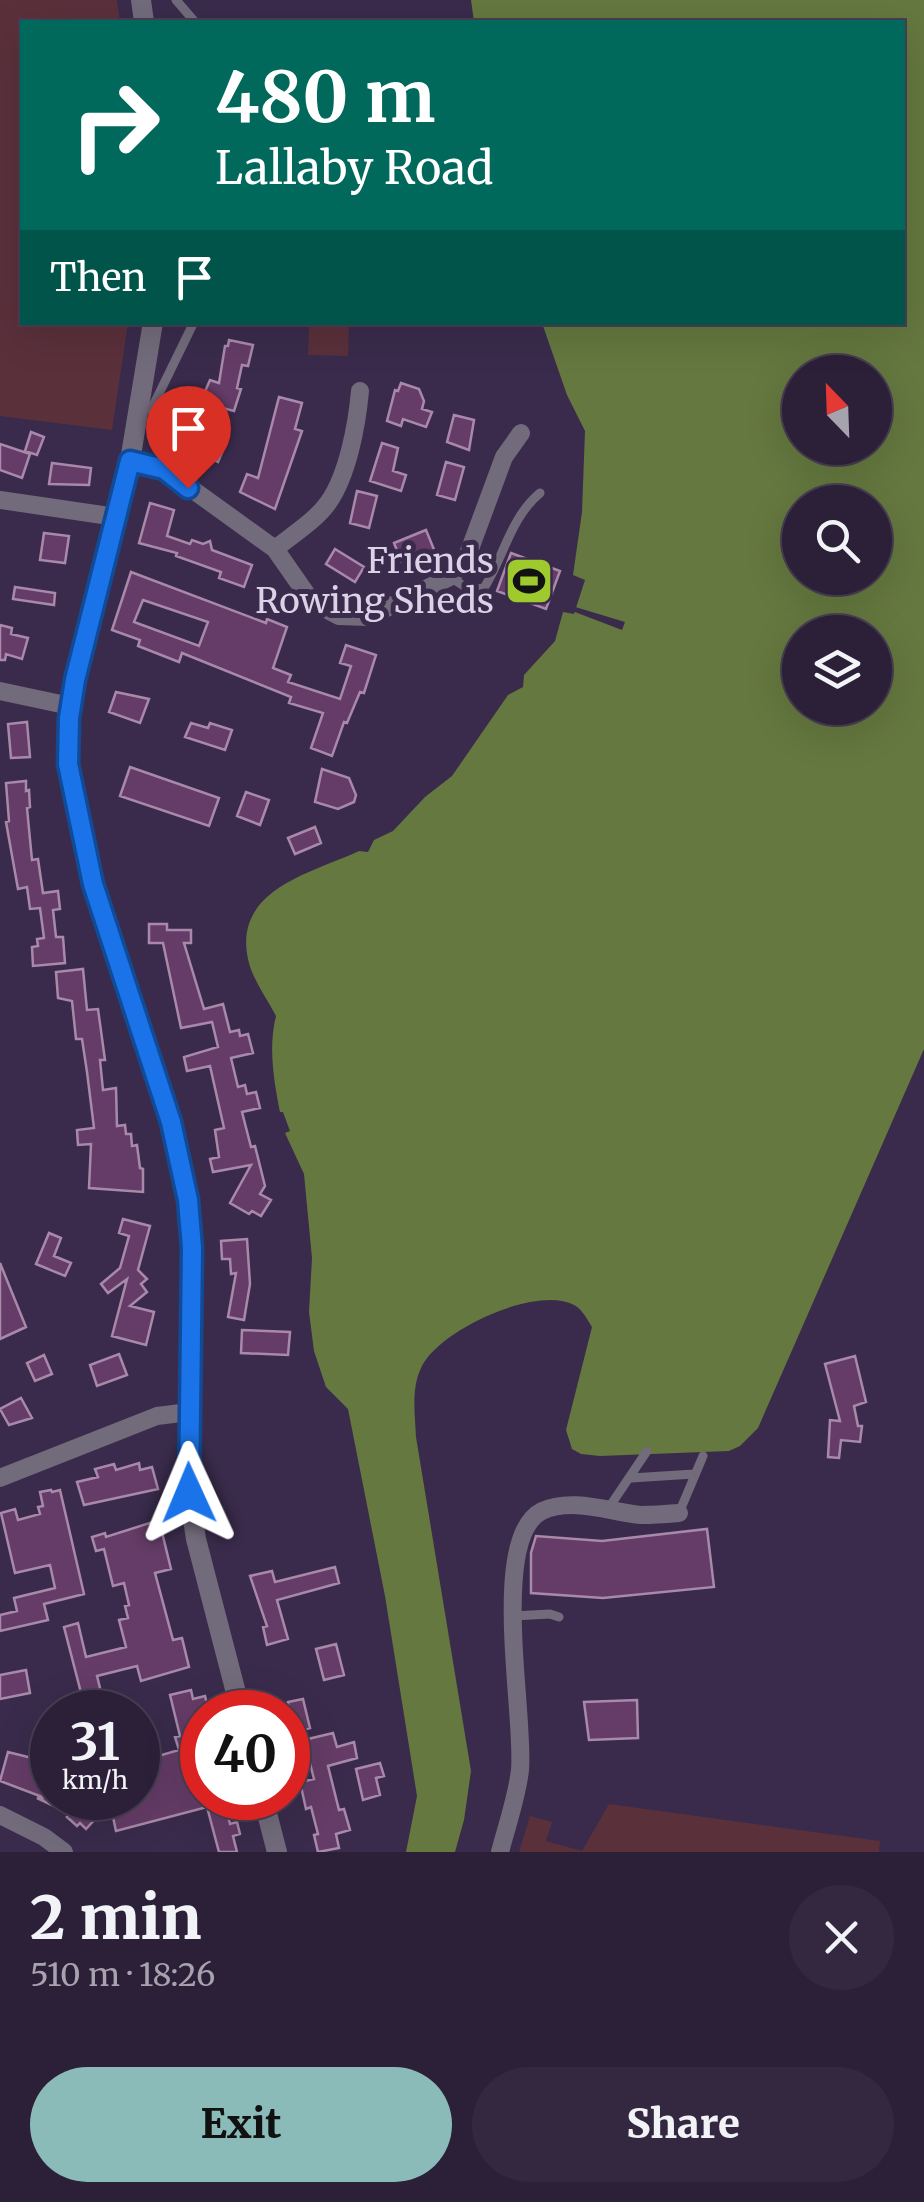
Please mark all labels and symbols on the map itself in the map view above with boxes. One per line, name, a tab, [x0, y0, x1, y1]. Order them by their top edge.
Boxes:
north arrow	[782, 355, 892, 465]
pin	[146, 386, 231, 489]
place label: Friends Rowing Sheds	[255, 539, 494, 623]
sports icon: Friends Rowing Sheds	[503, 555, 555, 607]
position arrow	[137, 1441, 241, 1545]
speed limit sign: 40	[180, 1690, 310, 1820]

